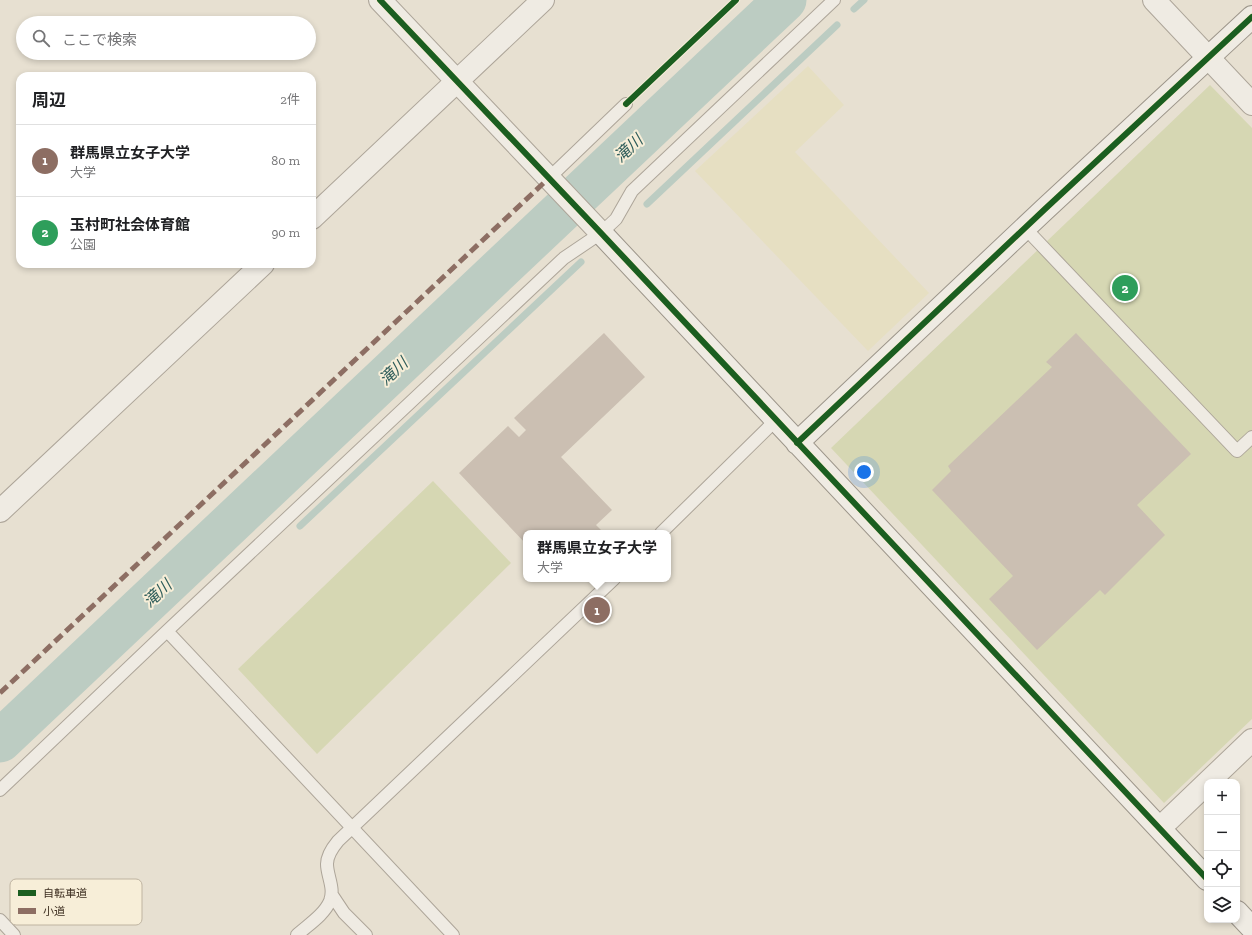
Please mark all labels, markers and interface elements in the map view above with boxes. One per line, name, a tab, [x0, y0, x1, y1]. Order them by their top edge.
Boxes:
search box	[16, 16, 316, 60]
icon: search	[30, 27, 52, 49]
text: ここで検索	[62, 31, 137, 49]
text: 周辺	[32, 90, 66, 110]
text: 2件	[280, 92, 300, 107]
water label: 滝川	[610, 129, 648, 166]
text: 群馬県立女子大学	[70, 144, 190, 162]
text: 1	[42, 153, 48, 168]
text: 80 m	[271, 153, 300, 168]
text: 大学	[70, 165, 96, 180]
text: 玉村町社会体育館	[70, 216, 190, 234]
text: 2	[42, 225, 48, 240]
text: 90 m	[271, 225, 300, 240]
text: 公園	[70, 237, 96, 252]
pin: 2	[1112, 273, 1138, 303]
water label: 滝川	[375, 352, 413, 389]
your location	[854, 462, 874, 482]
popup	[523, 530, 671, 582]
text: 群馬県立女子大学	[537, 539, 657, 557]
text: 大学	[537, 560, 563, 575]
water label: 滝川	[139, 574, 177, 611]
pin: 1	[584, 595, 610, 625]
map controls	[1204, 779, 1240, 923]
button: +	[1204, 779, 1240, 815]
button: −	[1204, 815, 1240, 851]
button: locate	[1204, 851, 1240, 887]
legend	[10, 879, 142, 925]
text: 自転車道	[43, 887, 87, 900]
button: layers	[1204, 887, 1240, 923]
text: 小道	[43, 905, 65, 918]

